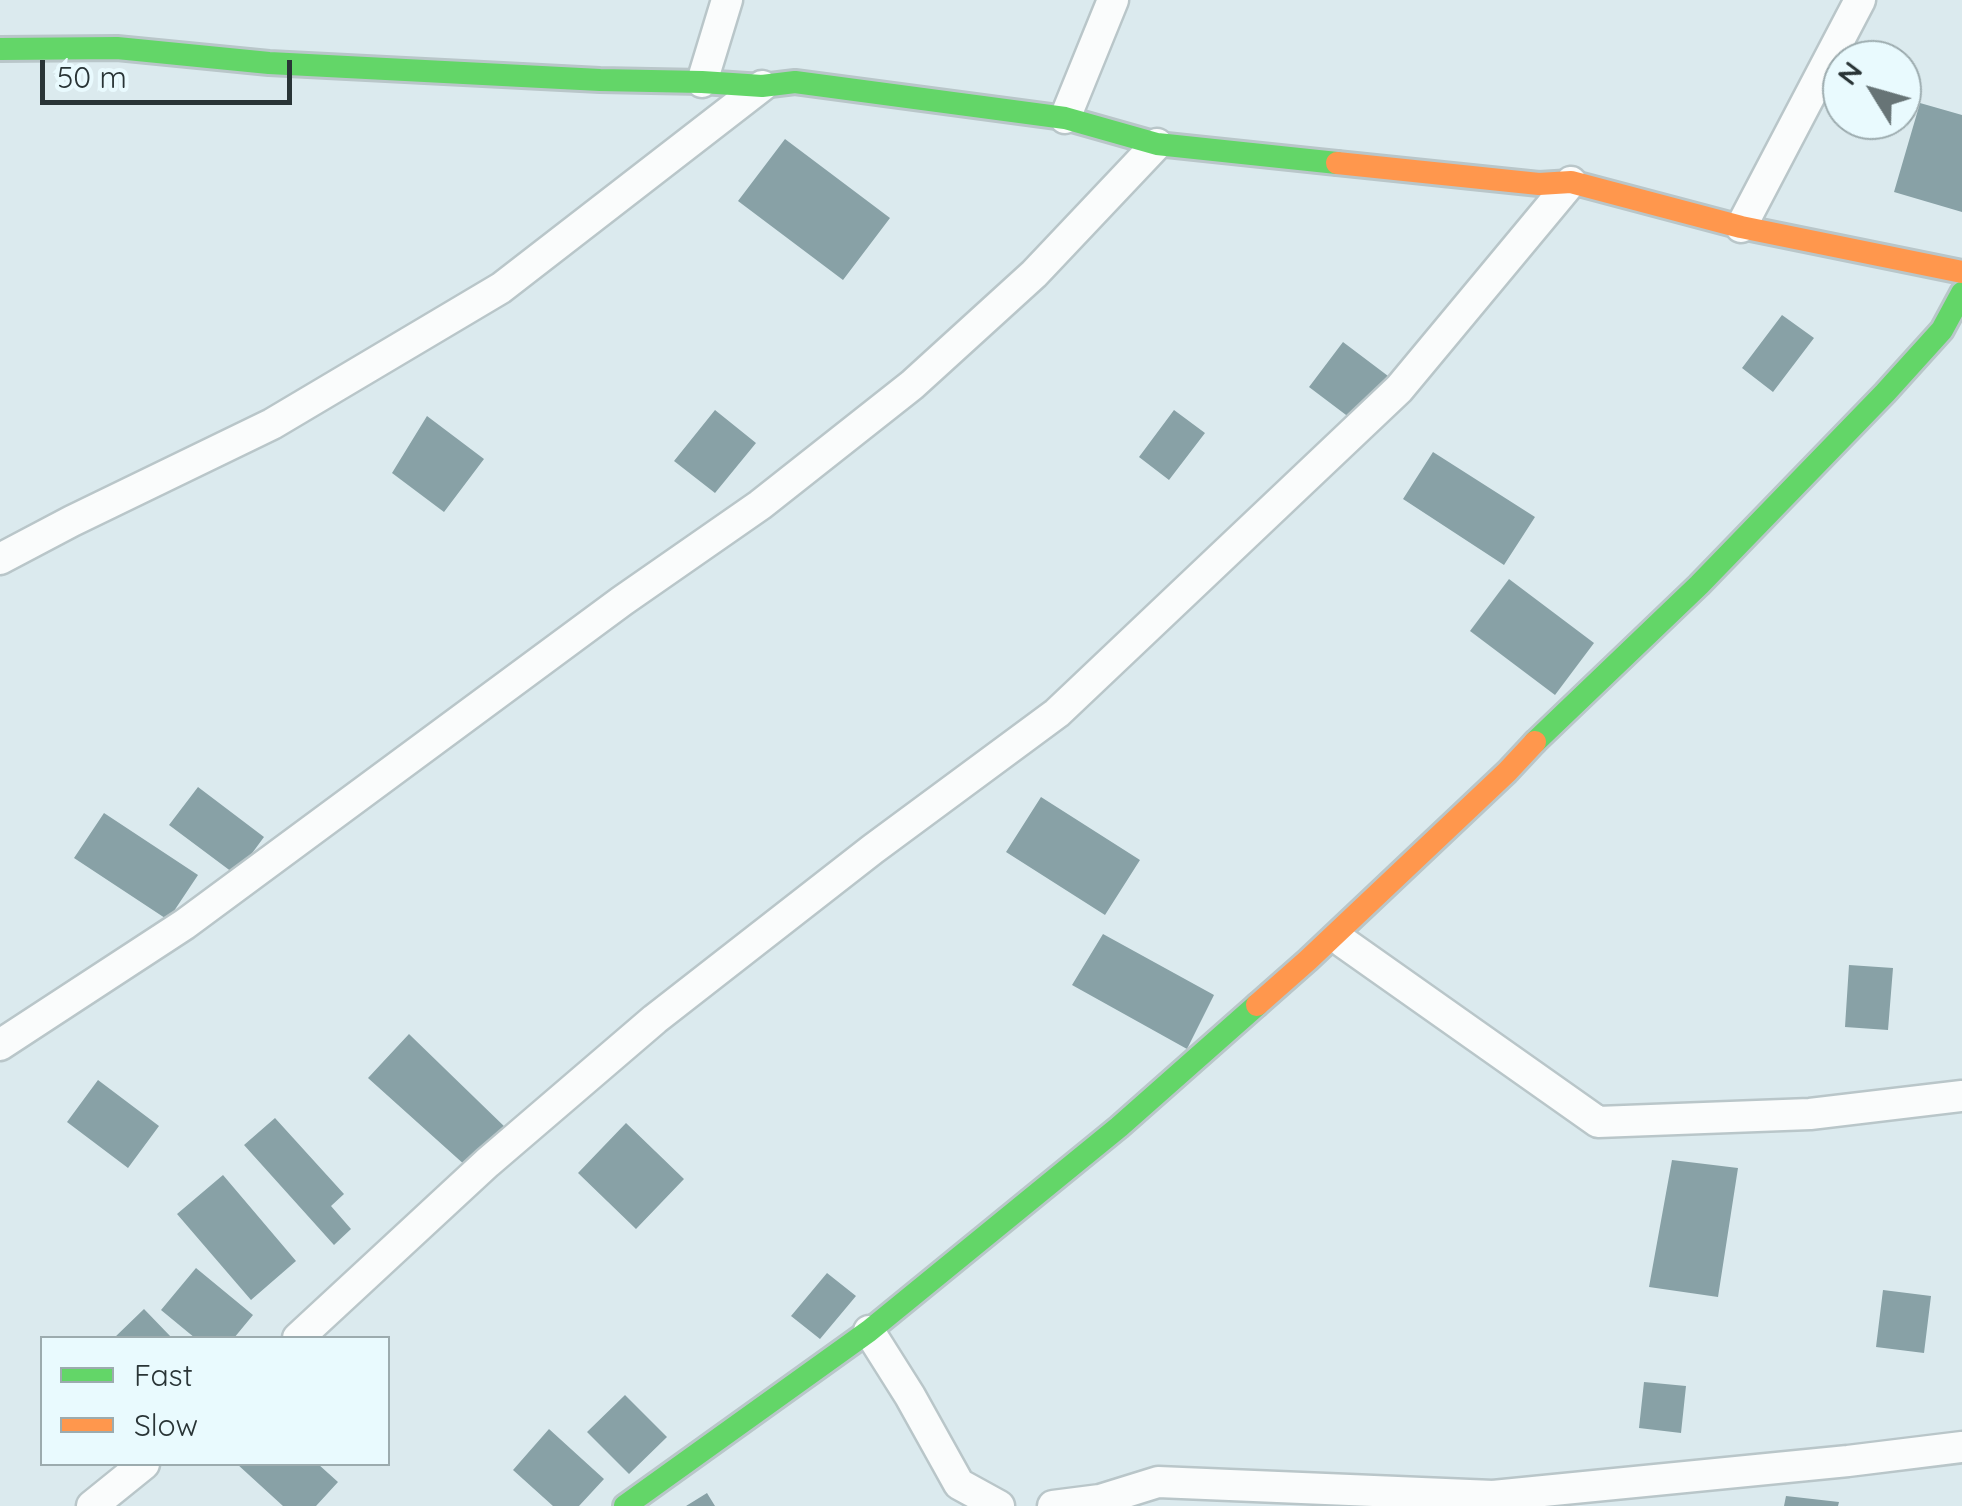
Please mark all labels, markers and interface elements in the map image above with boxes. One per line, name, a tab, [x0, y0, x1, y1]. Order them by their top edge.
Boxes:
scale bar	[45, 40, 298, 102]
north arrow	[1822, 40, 1922, 140]
text: N	[1829, 54, 1869, 92]
text: 50 m	[57, 58, 127, 96]
legend	[40, 1336, 390, 1466]
text: Fast	[134, 1356, 193, 1394]
text: Slow	[134, 1406, 198, 1444]

